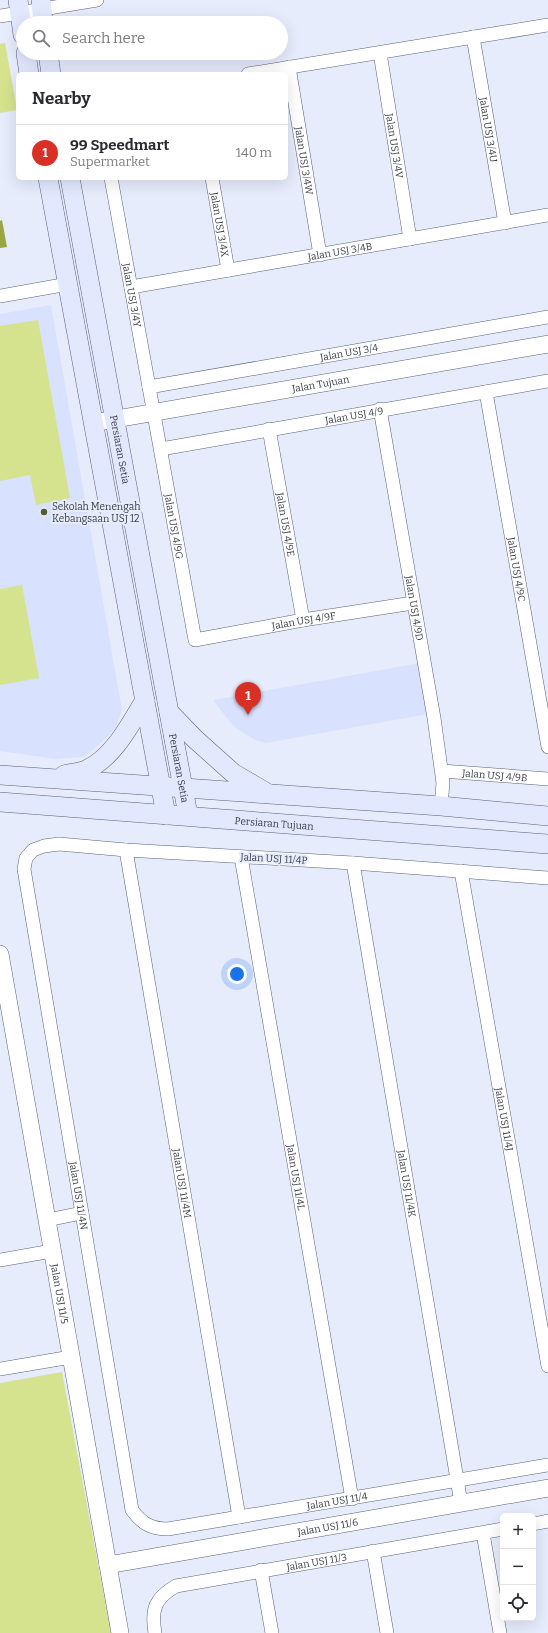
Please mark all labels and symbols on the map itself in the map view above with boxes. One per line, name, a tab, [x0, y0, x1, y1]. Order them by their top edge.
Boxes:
street label: Jalan USJ 3/4U	[476, 95, 500, 164]
street label: Jalan USJ 3/4V	[383, 112, 405, 179]
street label: Jalan USJ 3/4W	[292, 125, 315, 197]
street label: Jalan USJ 3/4X	[207, 190, 231, 258]
street label: Jalan USJ 3/4B	[306, 240, 373, 264]
street label: Jalan USJ 3/4Y	[119, 261, 143, 329]
street label: Jalan USJ 3/4	[318, 342, 379, 364]
street label: Jalan Tujuan	[290, 374, 351, 395]
street label: Jalan USJ 4/9	[323, 405, 384, 427]
street label: Persiaran Setia	[107, 414, 132, 486]
street label: Jalan USJ 4/9E	[273, 491, 297, 558]
street label: Jalan USJ 4/9G	[161, 492, 185, 561]
place label: Sekolah Menengah Kebangsaan USJ 12	[52, 501, 141, 525]
marker: Sekolah Menengah Kebangsaan USJ 12	[39, 507, 49, 517]
street label: Jalan USJ 4/9C	[504, 535, 528, 603]
street label: Jalan USJ 4/9D	[402, 574, 425, 642]
street label: Jalan USJ 4/9F	[270, 610, 337, 633]
pin: 1	[235, 682, 261, 715]
street label: Persiaran Setia	[166, 733, 191, 804]
street label: Jalan USJ 4/9B	[461, 767, 528, 784]
street label: Persiaran Tujuan	[234, 815, 315, 833]
street label: Jalan USJ 11/4P	[239, 851, 308, 867]
your location	[227, 964, 247, 984]
street label: Jalan USJ 11/4J	[492, 1086, 515, 1152]
street label: Jalan USJ 11/4L	[284, 1143, 307, 1212]
street label: Jalan USJ 11/4M	[170, 1147, 193, 1219]
street label: Jalan USJ 11/4K	[394, 1148, 418, 1218]
street label: Jalan USJ 11/4N	[66, 1160, 90, 1231]
street label: Jalan USJ 11/5	[48, 1262, 70, 1325]
street label: Jalan USJ 11/4	[305, 1490, 369, 1513]
street label: Jalan USJ 11/6	[296, 1516, 359, 1539]
street label: Jalan USJ 11/3	[285, 1551, 348, 1574]

